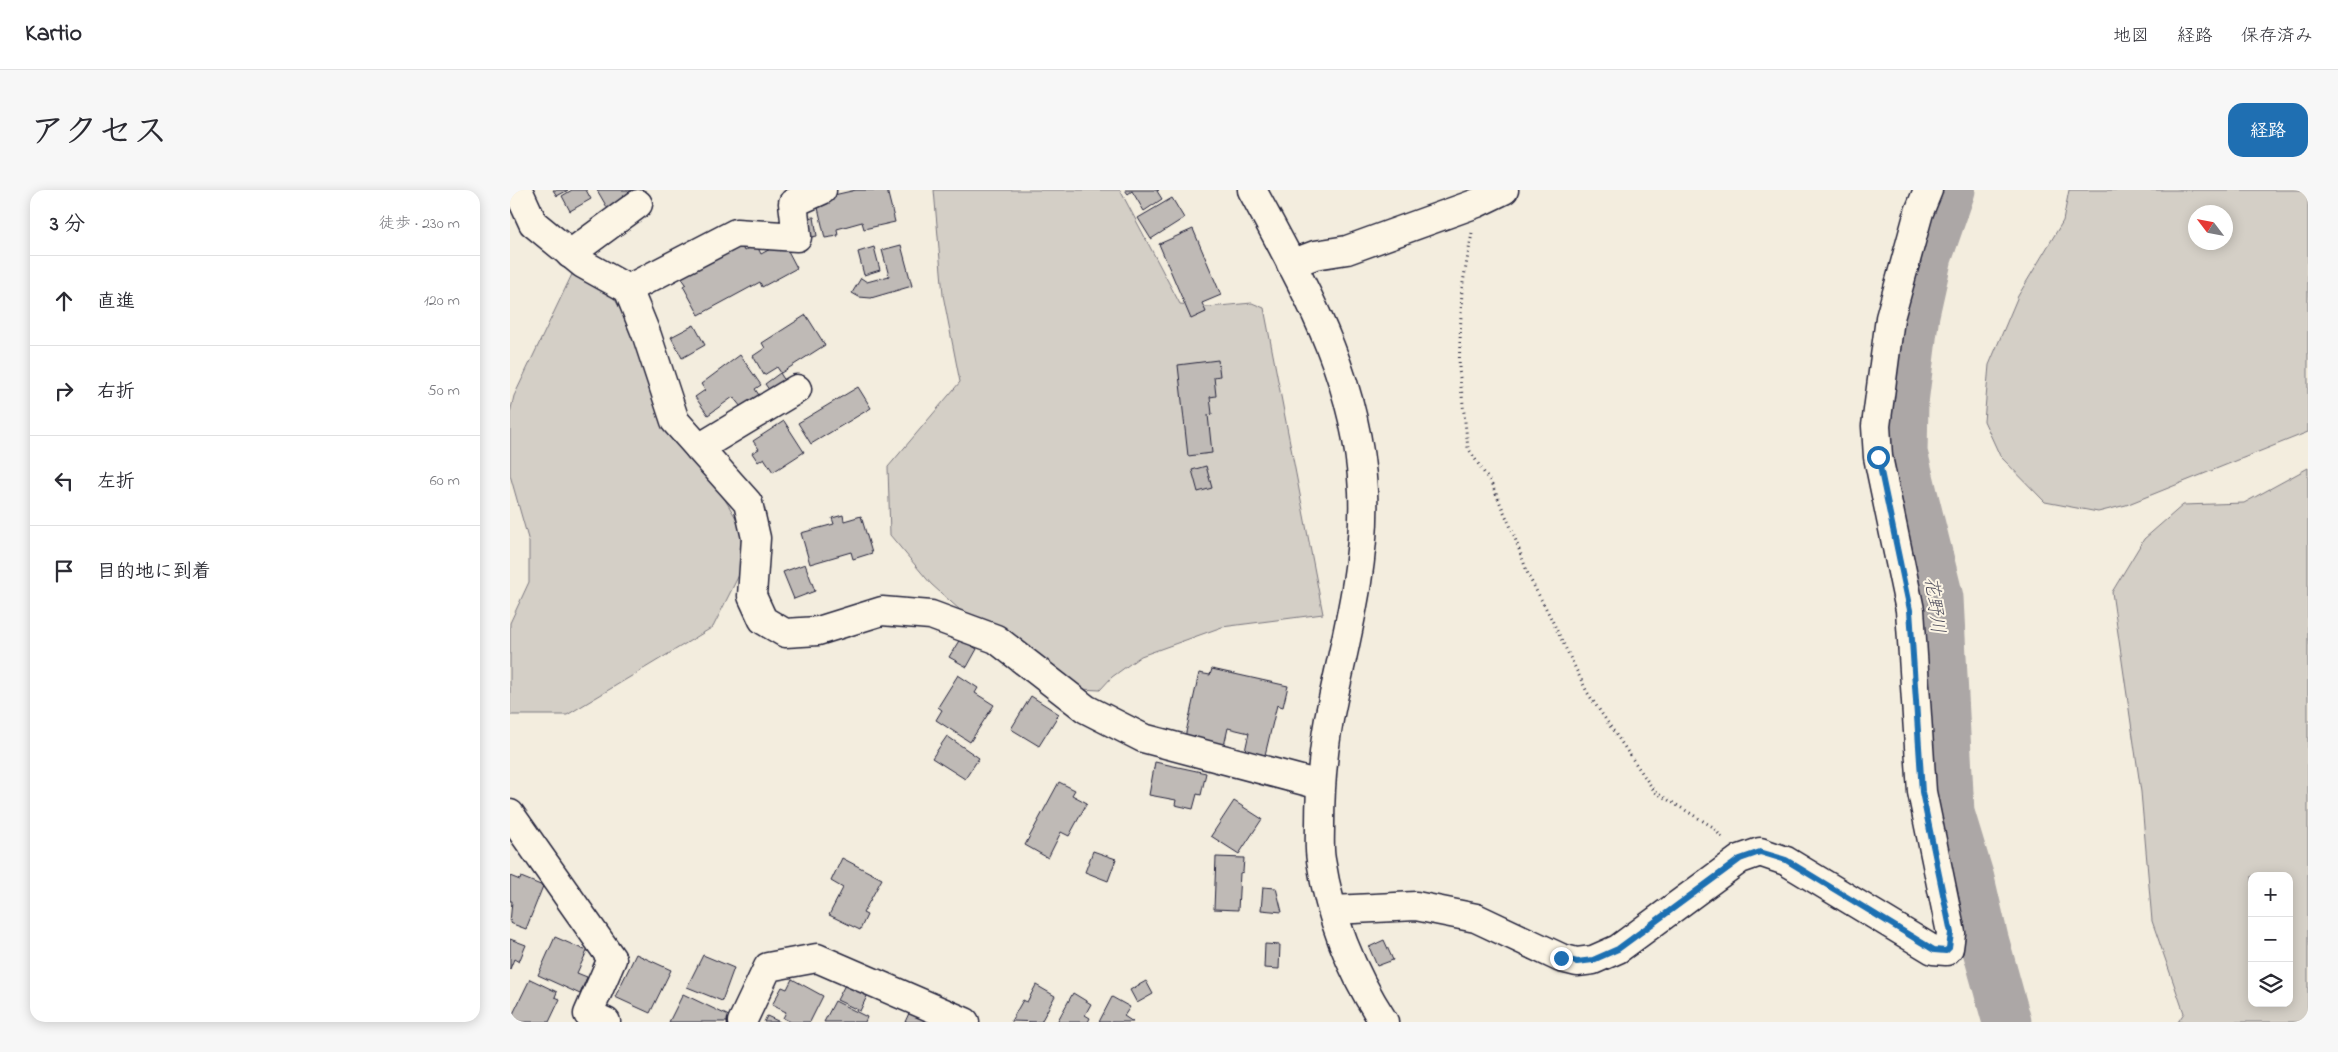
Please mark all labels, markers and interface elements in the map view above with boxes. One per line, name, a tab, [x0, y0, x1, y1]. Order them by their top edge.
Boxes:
text: Kartio	[25, 17, 82, 52]
text: 地図	[2113, 24, 2149, 50]
text: 経路	[2177, 24, 2213, 50]
text: 保存済み	[2241, 24, 2313, 50]
button: 経路	[2228, 103, 2308, 157]
text: アクセス	[30, 108, 168, 159]
north arrow	[2188, 205, 2233, 250]
text: 3 分	[50, 210, 85, 240]
text: 徒歩 · 230 m	[379, 212, 460, 236]
icon: ahead	[50, 287, 78, 315]
text: 直進	[97, 289, 135, 316]
text: 120 m	[424, 289, 460, 313]
icon: right	[50, 377, 78, 405]
text: 右折	[97, 379, 135, 406]
text: 50 m	[428, 379, 460, 403]
route start	[1867, 446, 1890, 469]
icon: left	[50, 467, 78, 495]
text: 左折	[97, 469, 135, 496]
text: 60 m	[430, 469, 460, 493]
icon: arrive	[50, 557, 78, 585]
text: 目的地に到着	[97, 559, 211, 586]
water label: 花野川	[1917, 575, 1950, 635]
map controls	[2248, 872, 2293, 1007]
button: +	[2248, 872, 2293, 917]
button: −	[2248, 917, 2293, 962]
route end	[1550, 947, 1573, 970]
button: layers	[2248, 962, 2293, 1007]

